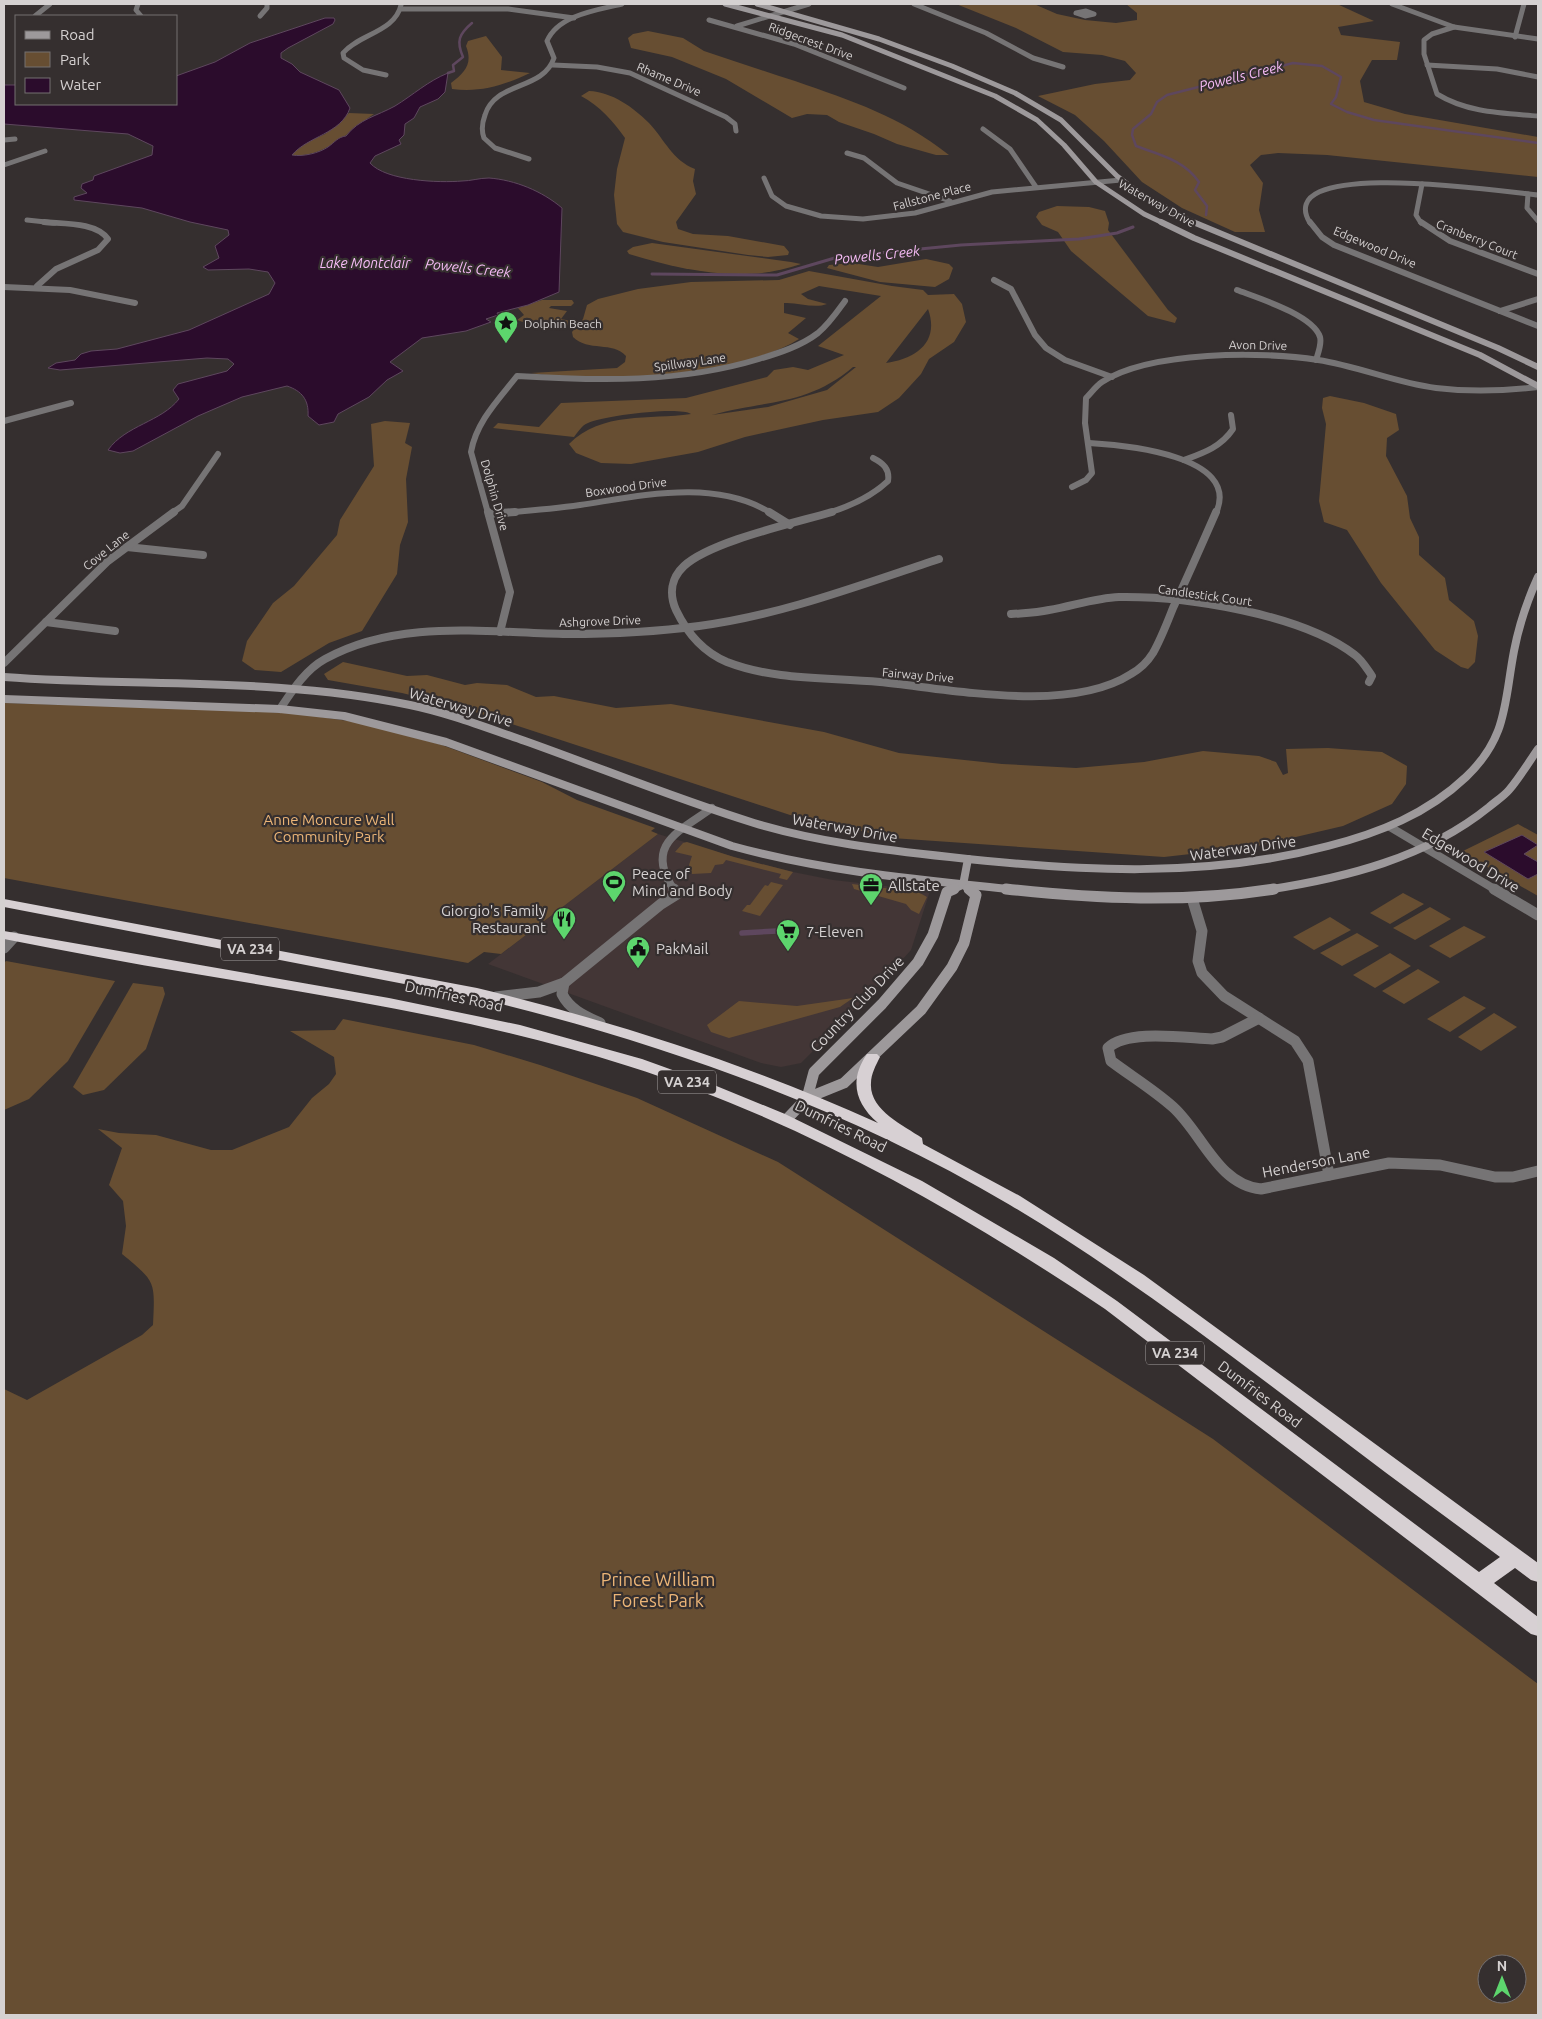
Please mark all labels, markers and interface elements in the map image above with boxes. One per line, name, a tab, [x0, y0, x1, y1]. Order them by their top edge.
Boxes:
legend	[15, 15, 178, 105]
street label: Ridgecrest Drive	[767, 20, 855, 62]
text: Road	[60, 26, 95, 43]
text: Park	[60, 51, 90, 68]
water label: Powells Creek	[1197, 58, 1285, 94]
street label: Rhame Drive	[635, 60, 703, 98]
text: Water	[60, 76, 101, 93]
street label: Waterway Drive	[1116, 177, 1198, 229]
street label: Fallstone Place	[892, 179, 972, 213]
street label: Cranberry Court	[1434, 217, 1520, 261]
street label: Edgewood Drive	[1332, 224, 1418, 270]
water label: Powells Creek	[833, 242, 921, 267]
water label: Lake Montclair	[320, 255, 411, 271]
water label: Powells Creek	[424, 256, 512, 281]
place icon: Dolphin Beach	[493, 310, 519, 344]
place label: Dolphin Beach	[524, 317, 602, 330]
street label: Avon Drive	[1229, 338, 1287, 352]
street label: Spillway Lane	[653, 351, 727, 373]
street label: Dolphin Drive	[479, 458, 511, 532]
street label: Boxwood Drive	[584, 475, 668, 499]
street label: Cove Lane	[80, 528, 132, 572]
street label: Candlestick Court	[1157, 582, 1253, 608]
street label: Ashgrove Drive	[559, 613, 641, 629]
street label: Fairway Drive	[882, 665, 954, 685]
street label: Waterway Drive	[407, 684, 515, 730]
street label: Waterway Drive	[791, 810, 899, 846]
park label: Anne Moncure Wall Community Park	[263, 811, 395, 845]
street label: Edgewood Drive	[1419, 824, 1523, 896]
street label: Waterway Drive	[1189, 832, 1297, 864]
place label: Peace of Mind and Body	[632, 865, 732, 899]
sports icon: Peace of Mind and Body	[601, 869, 627, 903]
office icon: Allstate	[858, 872, 884, 906]
place label: Allstate	[888, 877, 940, 894]
place label: Giorgio's Family Restaurant	[441, 902, 546, 936]
restaurant icon: Giorgio's Family Restaurant	[551, 906, 577, 940]
supermarket icon: 7-Eleven	[775, 918, 801, 952]
place label: 7-Eleven	[806, 923, 864, 940]
public building icon: PakMail	[625, 935, 651, 969]
road number: VA 234	[221, 938, 279, 961]
place label: PakMail	[656, 940, 709, 957]
street label: Country Club Drive	[807, 952, 907, 1056]
street label: Dumfries Road	[403, 977, 505, 1015]
road number: VA 234	[658, 1070, 716, 1094]
street label: Dumfries Road	[792, 1096, 890, 1156]
street label: Henderson Lane	[1261, 1143, 1371, 1181]
road number: VA 234	[1146, 1342, 1204, 1365]
street label: Dumfries Road	[1215, 1357, 1305, 1431]
park label: Prince William Forest Park	[601, 1569, 715, 1610]
north arrow	[1477, 1954, 1527, 2004]
text: N	[1497, 1958, 1507, 1974]

